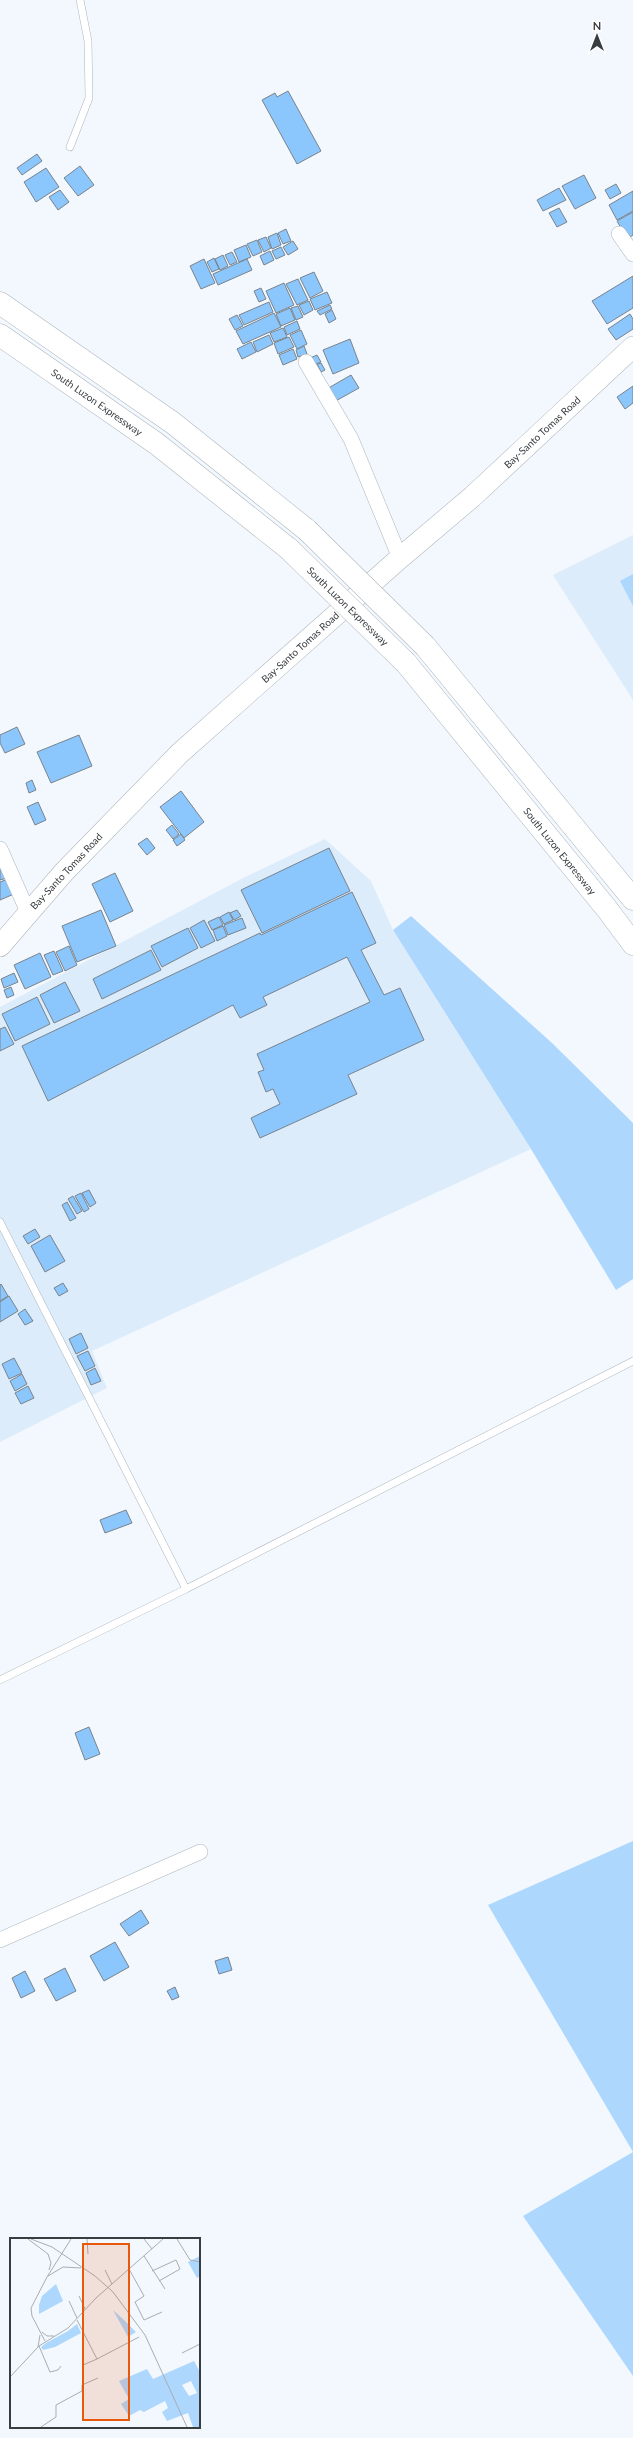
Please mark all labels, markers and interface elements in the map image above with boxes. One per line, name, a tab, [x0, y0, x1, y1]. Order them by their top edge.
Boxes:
north arrow	[577, 16, 617, 56]
text: N	[593, 19, 601, 32]
street label: South Luzon Expressway	[49, 366, 146, 439]
street label: Bay-Santo Tomas Road	[501, 393, 583, 471]
street label: South Luzon Expressway	[305, 564, 392, 649]
street label: Bay-Santo Tomas Road	[259, 609, 341, 685]
street label: South Luzon Expressway	[521, 805, 599, 898]
street label: Bay-Santo Tomas Road	[27, 830, 105, 912]
inset map	[10, 2238, 200, 2428]

